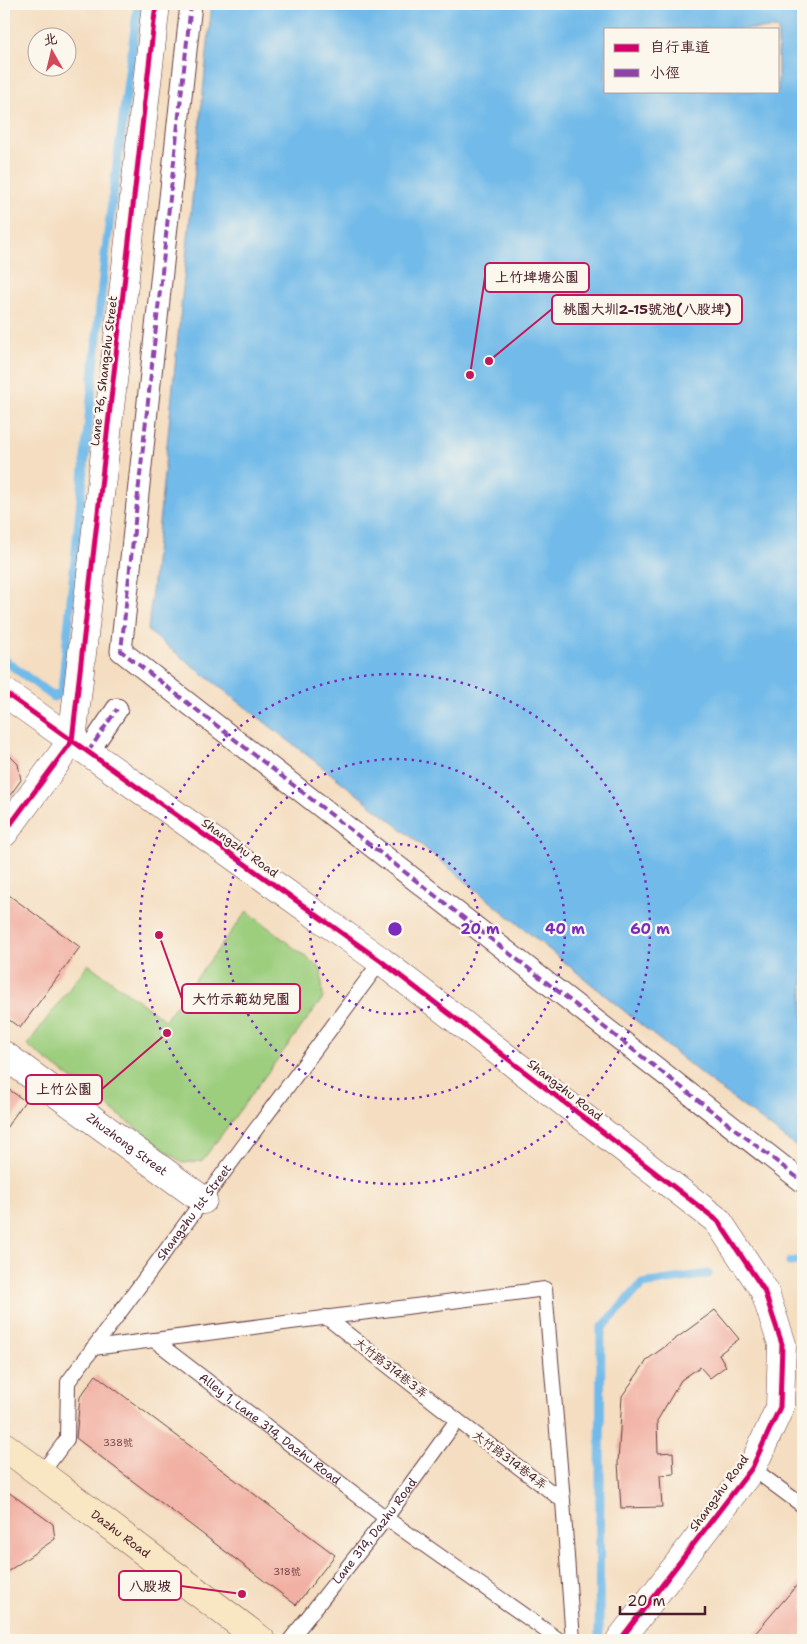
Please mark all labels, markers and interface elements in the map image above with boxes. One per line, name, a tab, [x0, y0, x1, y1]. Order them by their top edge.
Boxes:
north arrow	[28, 28, 78, 78]
legend	[604, 28, 780, 92]
text: 北	[42, 29, 58, 49]
text: 自行車道	[650, 37, 710, 57]
text: 小徑	[650, 63, 680, 83]
callout: 上竹埤塘公園	[485, 263, 589, 292]
text: 上竹埤塘公園	[495, 268, 579, 286]
street label: Lane 76, Shangzhu Street	[87, 295, 121, 447]
callout: 桃園大圳2-15號池(八股埤)	[552, 295, 742, 324]
text: 桃園大圳2-15號池(八股埤)	[563, 300, 731, 318]
street label: Shangzhu Road	[198, 815, 282, 881]
text: 20 m	[460, 919, 500, 939]
text: 40 m	[545, 919, 585, 939]
text: 60 m	[630, 919, 670, 939]
centre of rings	[386, 920, 404, 938]
callout: 大竹示範幼兒園	[182, 984, 300, 1013]
text: 大竹示範幼兒園	[192, 990, 290, 1008]
street label: Shangzhu Road	[524, 1056, 606, 1125]
callout: 上竹公園	[26, 1075, 102, 1104]
text: 上竹公園	[36, 1080, 92, 1098]
street label: Zhuzhong Street	[83, 1110, 171, 1179]
street label: Shangzhu 1st Street	[153, 1161, 235, 1264]
street label: 大竹路314巷3弄	[351, 1334, 431, 1402]
street label: Alley 1, Lane 314, Dazhu Road	[196, 1369, 344, 1489]
street label: 大竹路314巷4弄	[470, 1427, 550, 1493]
house number: 338號	[103, 1436, 133, 1449]
street label: Shangzhu Road	[686, 1451, 752, 1535]
street label: Lane 314, Dazhu Road	[329, 1475, 421, 1587]
street label: Dazhu Road	[88, 1506, 154, 1562]
house number: 318號	[273, 1565, 301, 1578]
callout: 八股坡	[119, 1571, 181, 1600]
text: 八股坡	[129, 1577, 172, 1595]
scale bar	[620, 1584, 704, 1616]
text: 20 m	[627, 1591, 666, 1611]

